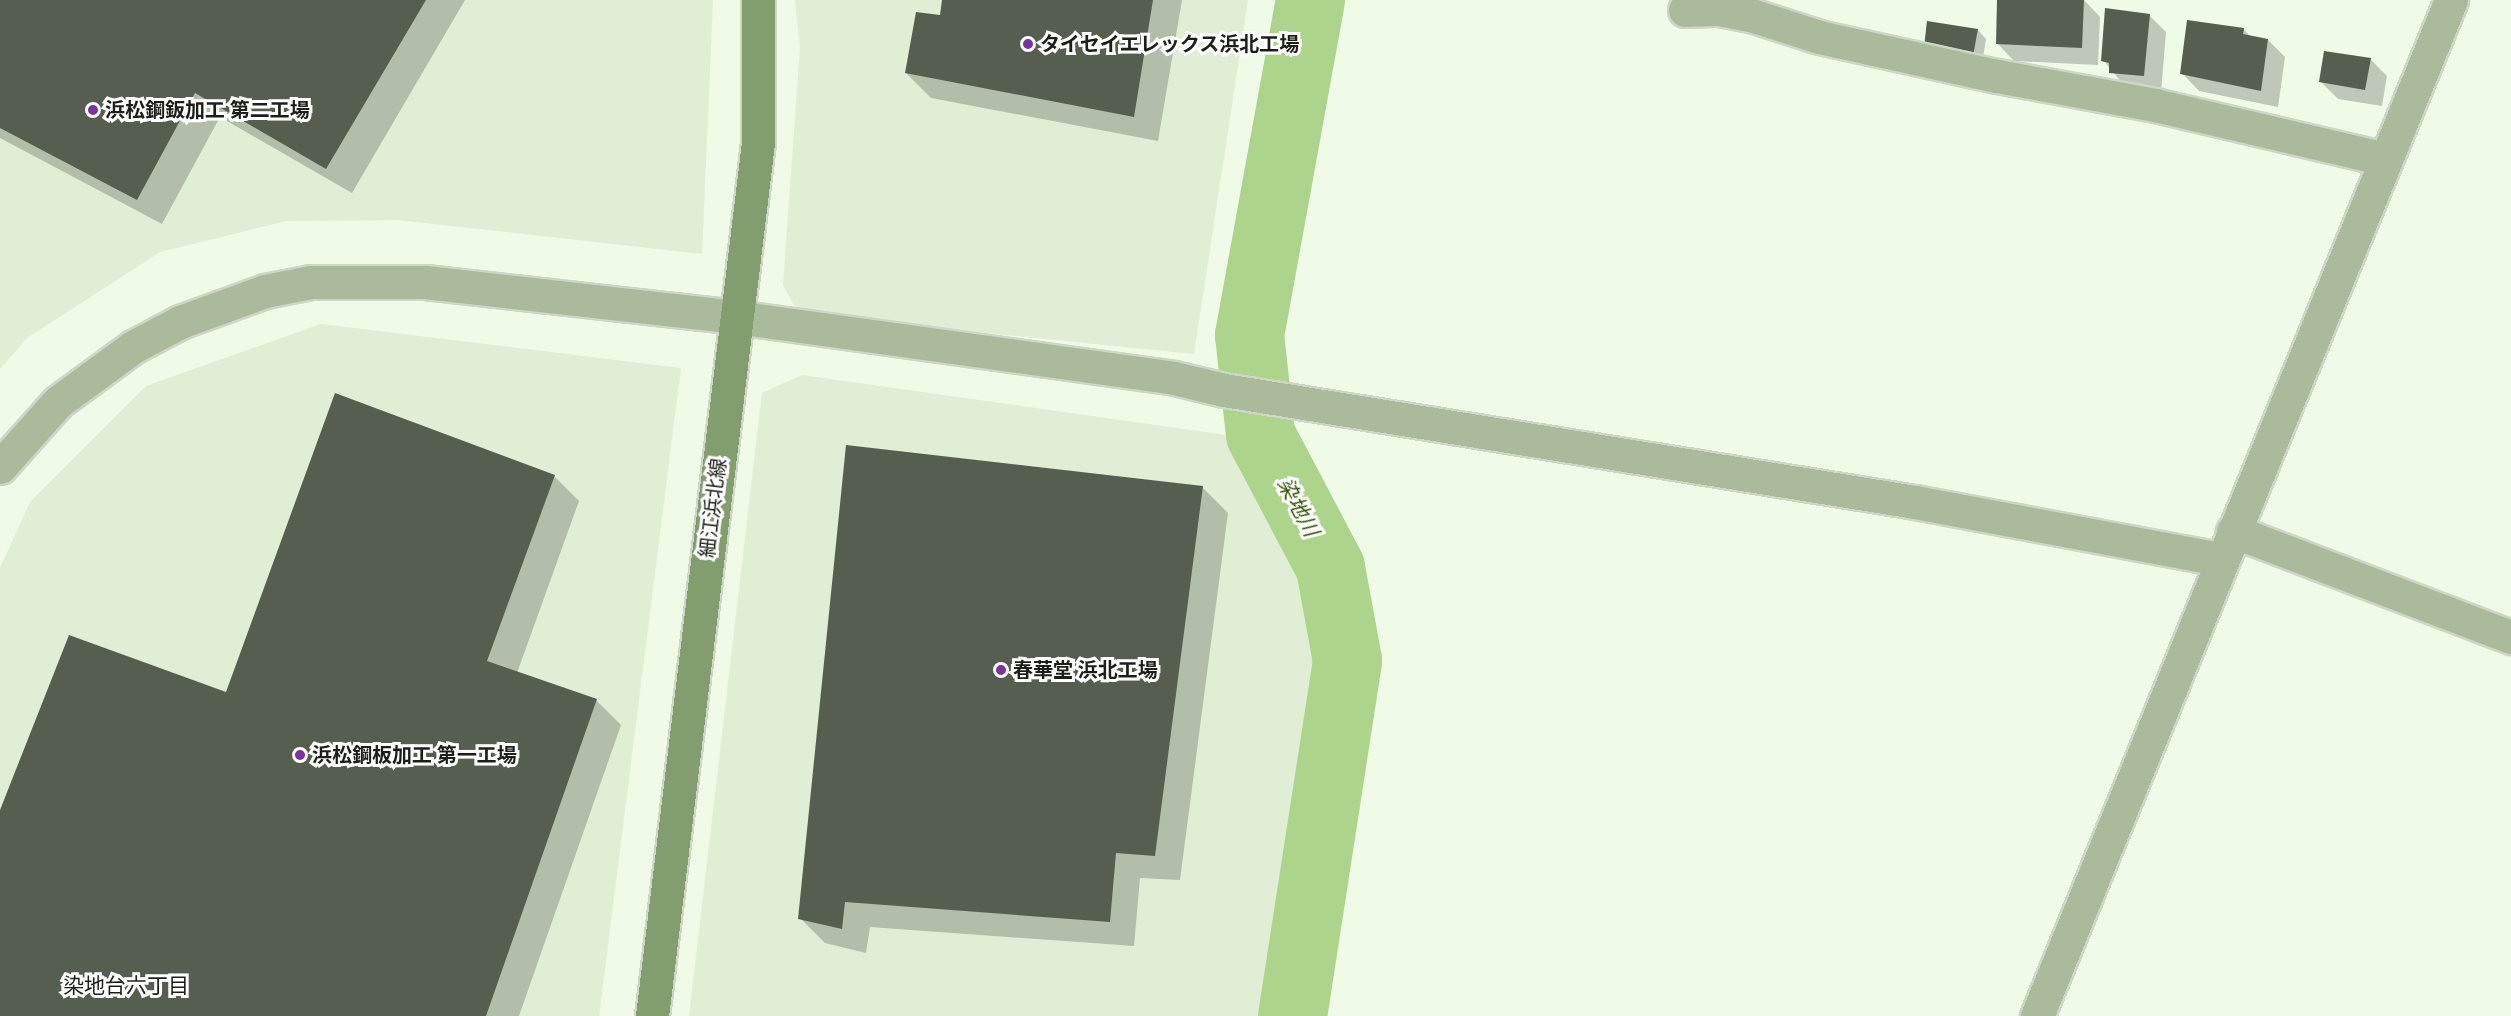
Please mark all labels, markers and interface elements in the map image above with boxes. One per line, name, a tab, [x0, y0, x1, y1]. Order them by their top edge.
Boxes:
place label: タイセイエレックス浜北工場	[1040, 32, 1300, 56]
marker: タイセイエレックス浜北工場	[1021, 37, 1035, 51]
place label: 浜松鋼鈑加工 第二工場	[105, 98, 310, 122]
marker: 浜松鋼鈑加工 第二工場	[86, 103, 100, 117]
street label: 細江浜北線	[695, 457, 731, 559]
water label: 染地川	[1272, 473, 1324, 541]
place label: 春華堂 浜北工場	[1013, 658, 1158, 682]
marker: 春華堂 浜北工場	[994, 663, 1008, 677]
place label: 浜松鋼板加工 第一工場	[312, 743, 517, 767]
marker: 浜松鋼板加工 第一工場	[293, 748, 307, 762]
district label: 染地台六丁目	[63, 973, 189, 999]

